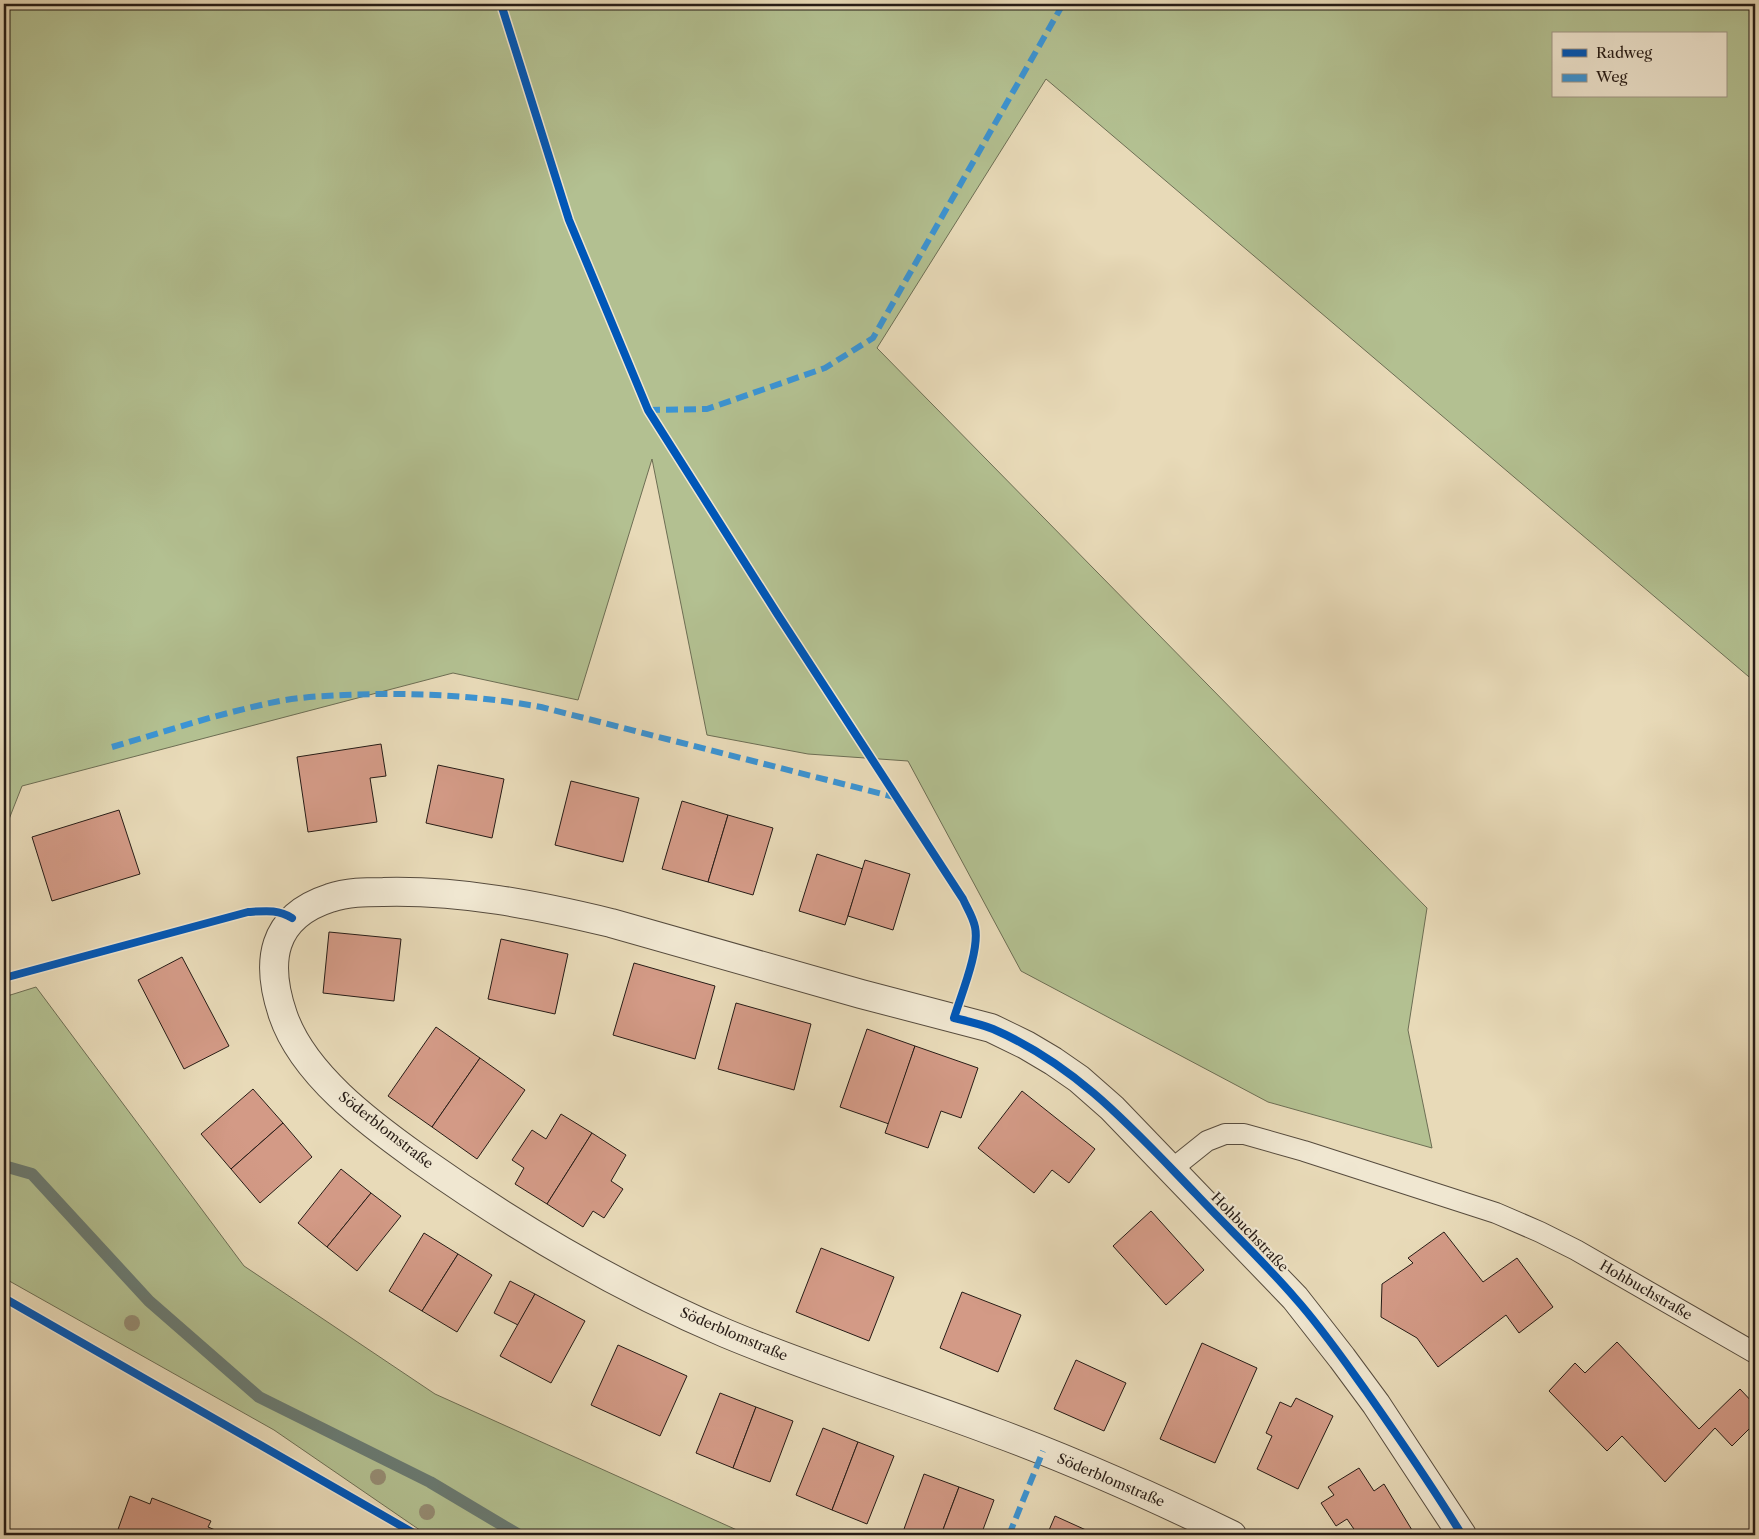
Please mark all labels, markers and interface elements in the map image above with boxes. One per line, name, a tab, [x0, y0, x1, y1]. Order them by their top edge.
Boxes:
legend	[1552, 32, 1726, 98]
text: Radweg	[1596, 43, 1652, 62]
text: Weg	[1595, 67, 1628, 86]
street label: Söderblomstraße	[335, 1087, 437, 1173]
street label: Hohbuchstraße	[1207, 1188, 1293, 1276]
street label: Hohbuchstraße	[1596, 1256, 1696, 1324]
street label: Söderblomstraße	[677, 1303, 791, 1365]
street label: Söderblomstraße	[1054, 1449, 1168, 1511]

